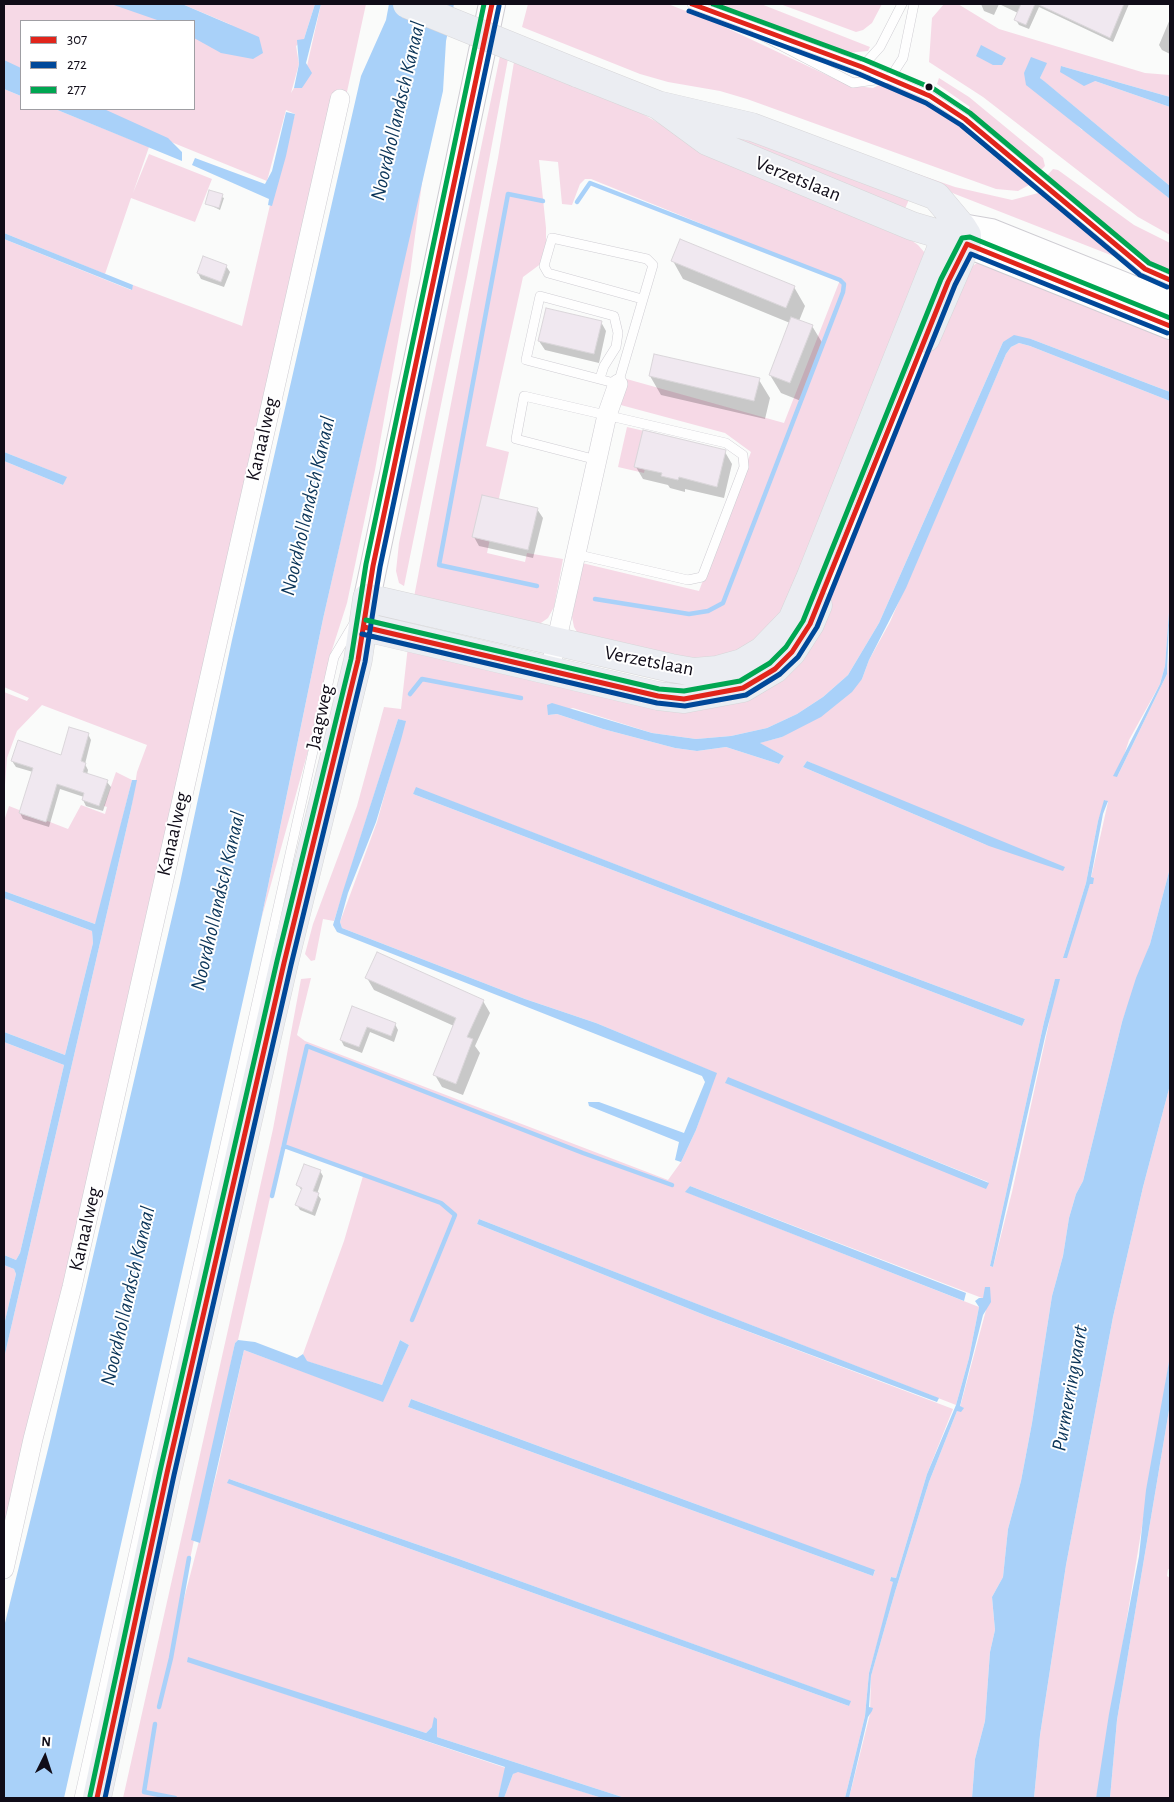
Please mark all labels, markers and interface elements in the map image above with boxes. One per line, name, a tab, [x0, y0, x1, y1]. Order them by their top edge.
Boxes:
water label: Noordhollandsch Kanaal	[365, 19, 431, 203]
legend	[20, 20, 195, 110]
text: 307	[67, 32, 87, 47]
text: 272	[67, 57, 87, 72]
text: 277	[67, 82, 86, 97]
unlabelled marker	[924, 82, 934, 92]
street label: Verzetslaan	[752, 151, 844, 207]
street label: Kanaalweg	[241, 395, 283, 483]
water label: Noordhollandsch Kanaal	[275, 414, 341, 598]
street label: Verzetslaan	[602, 641, 696, 681]
street label: Jaagweg	[301, 682, 339, 752]
street label: Kanaalweg	[152, 790, 194, 878]
water label: Noordhollandsch Kanaal	[185, 809, 251, 993]
street label: Kanaalweg	[64, 1185, 106, 1273]
water label: Noordhollandsch Kanaal	[95, 1204, 161, 1388]
water label: Purmerringvaart	[1047, 1323, 1093, 1453]
north arrow	[20, 1732, 70, 1782]
text: N	[41, 1735, 51, 1749]

